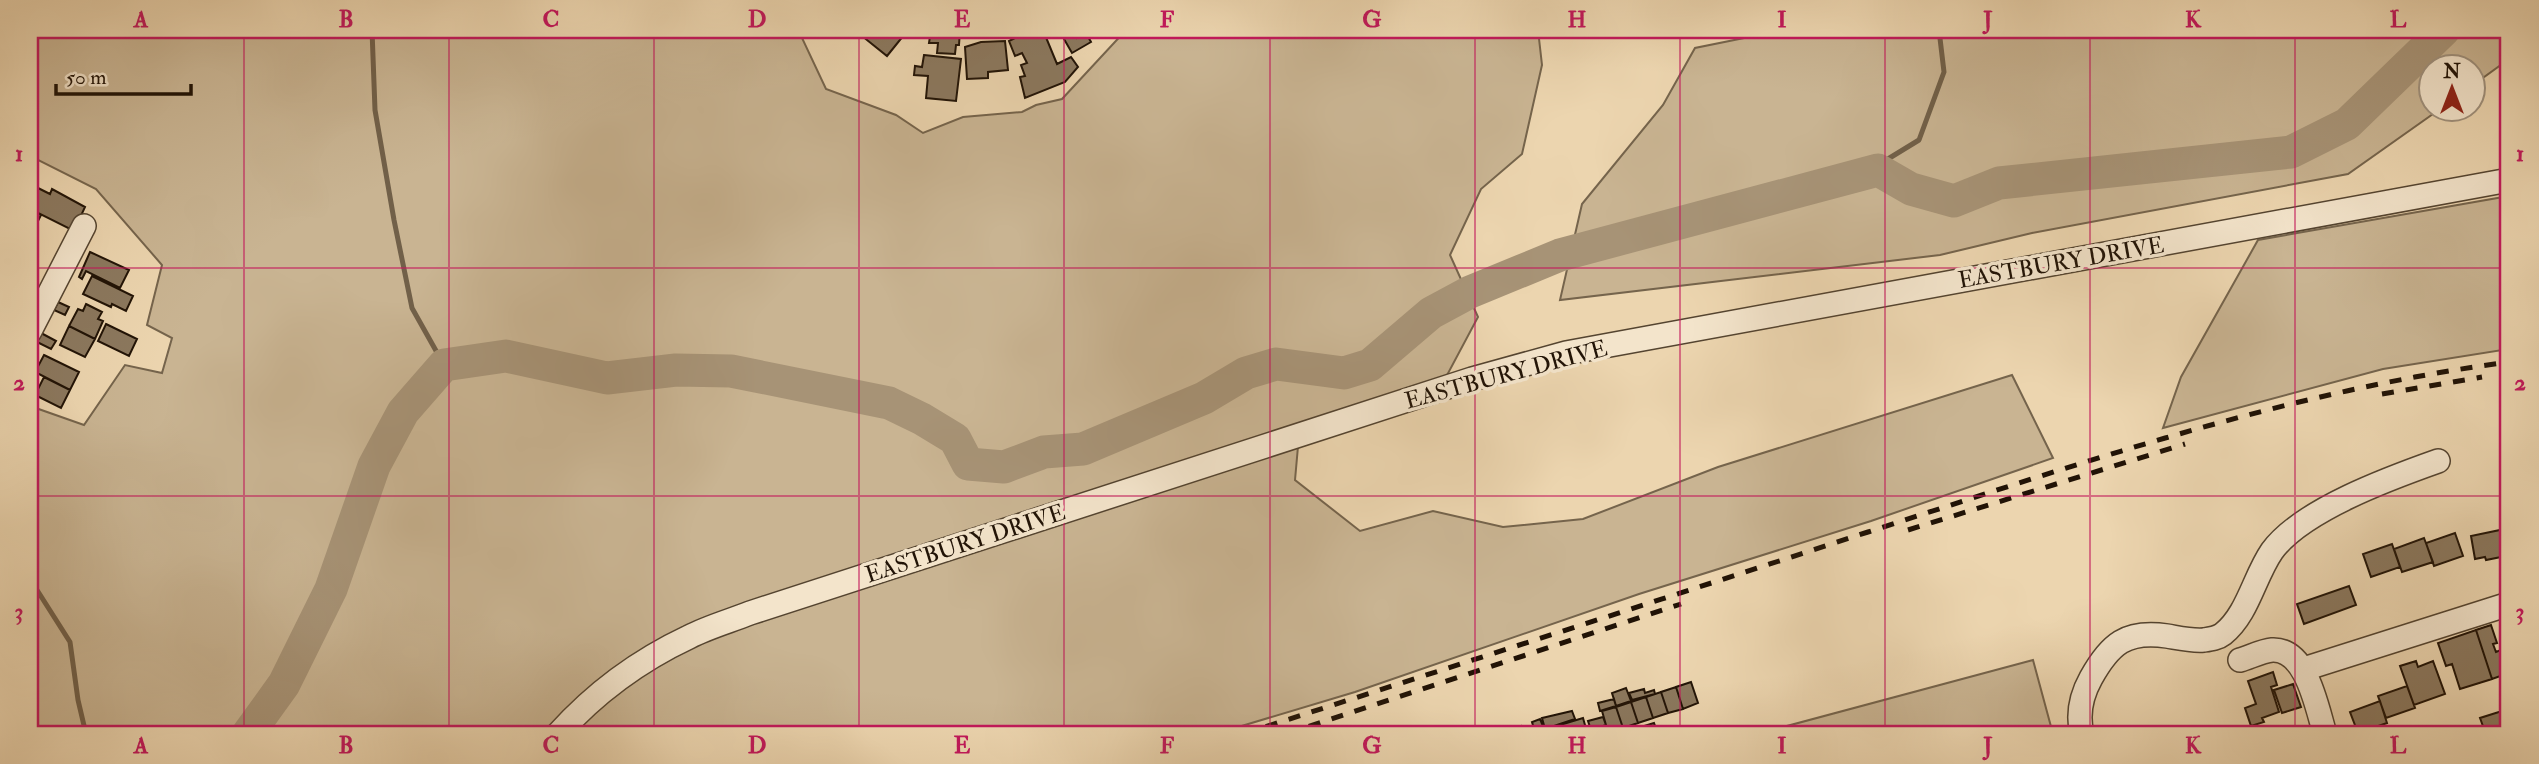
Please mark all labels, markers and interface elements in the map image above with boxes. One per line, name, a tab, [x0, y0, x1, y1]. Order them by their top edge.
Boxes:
text: A	[133, 5, 149, 34]
text: B	[338, 5, 354, 34]
text: C	[543, 5, 559, 34]
text: D	[748, 5, 766, 34]
text: E	[954, 5, 971, 34]
text: F	[1160, 5, 1175, 34]
text: G	[1362, 5, 1382, 34]
text: H	[1568, 5, 1587, 34]
text: I	[1777, 5, 1787, 34]
text: J	[1982, 5, 1993, 35]
text: K	[2185, 5, 2202, 34]
text: L	[2390, 5, 2407, 34]
scale bar	[56, 52, 191, 96]
north arrow	[2416, 52, 2486, 122]
text: N	[2442, 60, 2461, 84]
text: 50 m	[66, 64, 107, 91]
text: 1	[15, 139, 23, 168]
text: 1	[2516, 139, 2524, 168]
street label: EASTBURY DRIVE	[1956, 230, 2166, 295]
street label: EASTBURY DRIVE	[1402, 333, 1611, 415]
text: 2	[13, 368, 25, 397]
text: 2	[2514, 368, 2526, 397]
street label: EASTBURY DRIVE	[861, 497, 1069, 590]
text: 3	[15, 597, 23, 626]
text: 3	[2516, 597, 2524, 626]
text: A	[133, 731, 149, 760]
text: B	[338, 731, 354, 760]
text: C	[543, 731, 559, 760]
text: D	[748, 731, 766, 760]
text: E	[954, 731, 971, 760]
text: F	[1160, 731, 1175, 760]
text: G	[1362, 731, 1382, 760]
text: H	[1568, 731, 1587, 760]
text: I	[1777, 731, 1787, 760]
text: J	[1982, 731, 1993, 761]
text: K	[2185, 731, 2202, 760]
text: L	[2390, 731, 2407, 760]

